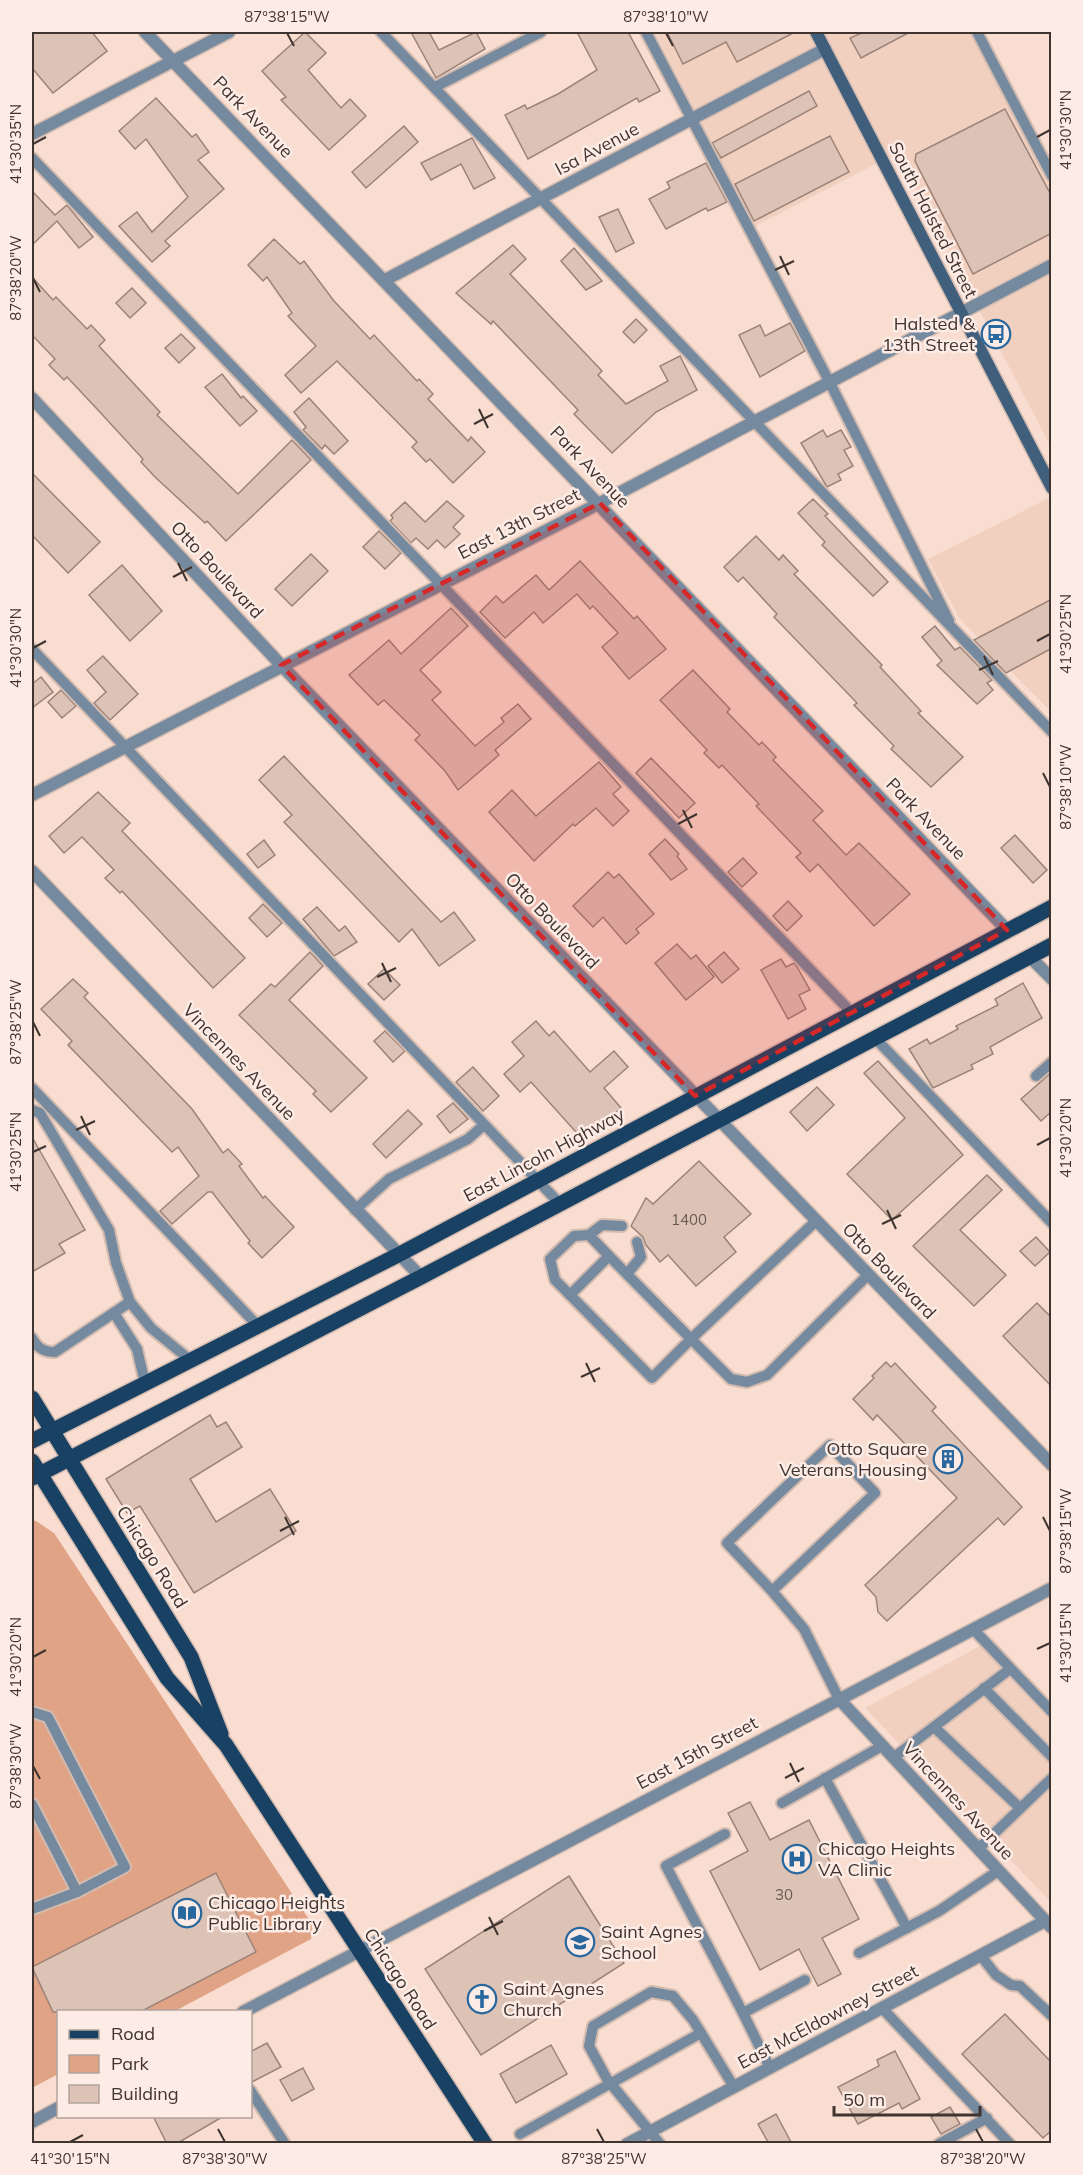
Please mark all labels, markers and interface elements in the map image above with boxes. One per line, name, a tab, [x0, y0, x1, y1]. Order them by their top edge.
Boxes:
text: 87°38'15"W	[244, 7, 330, 26]
text: 87°38'10"W	[623, 7, 709, 26]
street label: Park Avenue	[209, 71, 298, 163]
text: 41°30'30"N	[1056, 90, 1075, 170]
text: 41°30'35"N	[6, 104, 25, 184]
street label: Isa Avenue	[551, 117, 643, 180]
street label: South Halsted Street	[884, 138, 983, 302]
text: 87°38'20"W	[6, 235, 25, 321]
place label: Halsted & 13th Street	[882, 312, 976, 356]
bus stop icon: Halsted & 13th Street	[980, 318, 1012, 350]
street label: Park Avenue	[546, 421, 635, 513]
street label: East 13th Street	[454, 483, 584, 564]
street label: Otto Boulevard	[166, 516, 269, 623]
text: 41°30'25"N	[1056, 594, 1075, 674]
text: 41°30'30"N	[6, 608, 25, 688]
text: 87°38'10"W	[1056, 744, 1075, 830]
street label: Park Avenue	[882, 773, 971, 865]
street label: Otto Boulevard	[501, 868, 604, 974]
text: 87°38'25"W	[6, 979, 25, 1065]
street label: Vincennes Avenue	[178, 999, 301, 1125]
text: 41°30'20"N	[1056, 1098, 1075, 1178]
street label: East Lincoln Highway	[459, 1102, 629, 1207]
text: 41°30'25"N	[6, 1112, 25, 1192]
house number: 1400	[671, 1210, 707, 1229]
street label: Otto Boulevard	[838, 1218, 941, 1324]
place label: Otto Square Veterans Housing	[779, 1437, 927, 1481]
building icon: Otto Square Veterans Housing	[932, 1443, 964, 1475]
text: 87°38'15"W	[1056, 1488, 1075, 1574]
street label: Chicago Road	[112, 1501, 193, 1612]
text: 41°30'15"N	[1056, 1603, 1075, 1683]
text: 41°30'20"N	[6, 1617, 25, 1697]
street label: East 15th Street	[632, 1711, 761, 1794]
text: 87°38'30"W	[6, 1723, 25, 1809]
street label: Vincennes Avenue	[898, 1737, 1019, 1865]
place label: Chicago Heights VA Clinic	[818, 1837, 955, 1881]
hospital icon: Chicago Heights VA Clinic	[781, 1843, 813, 1875]
house number: 30	[775, 1885, 793, 1904]
place label: Chicago Heights Public Library	[208, 1891, 345, 1935]
library icon: Chicago Heights Public Library	[171, 1897, 203, 1929]
place label: Saint Agnes School	[601, 1920, 702, 1964]
street label: Chicago Road	[359, 1924, 442, 2034]
school or university icon: Saint Agnes School	[564, 1926, 596, 1958]
street label: East McEldowney Street	[734, 1959, 922, 2074]
place label: Saint Agnes Church	[503, 1977, 604, 2021]
church icon: Saint Agnes Church	[466, 1983, 498, 2015]
legend	[57, 2010, 252, 2118]
text: Road	[111, 2022, 155, 2045]
text: Park	[111, 2052, 150, 2075]
scale bar	[834, 2079, 980, 2117]
text: Building	[111, 2082, 179, 2105]
text: 50 m	[843, 2088, 885, 2111]
text: 41°30'15"N	[30, 2149, 110, 2168]
text: 87°38'30"W	[182, 2149, 268, 2168]
text: 87°38'25"W	[561, 2149, 647, 2168]
text: 87°38'20"W	[940, 2149, 1026, 2168]

